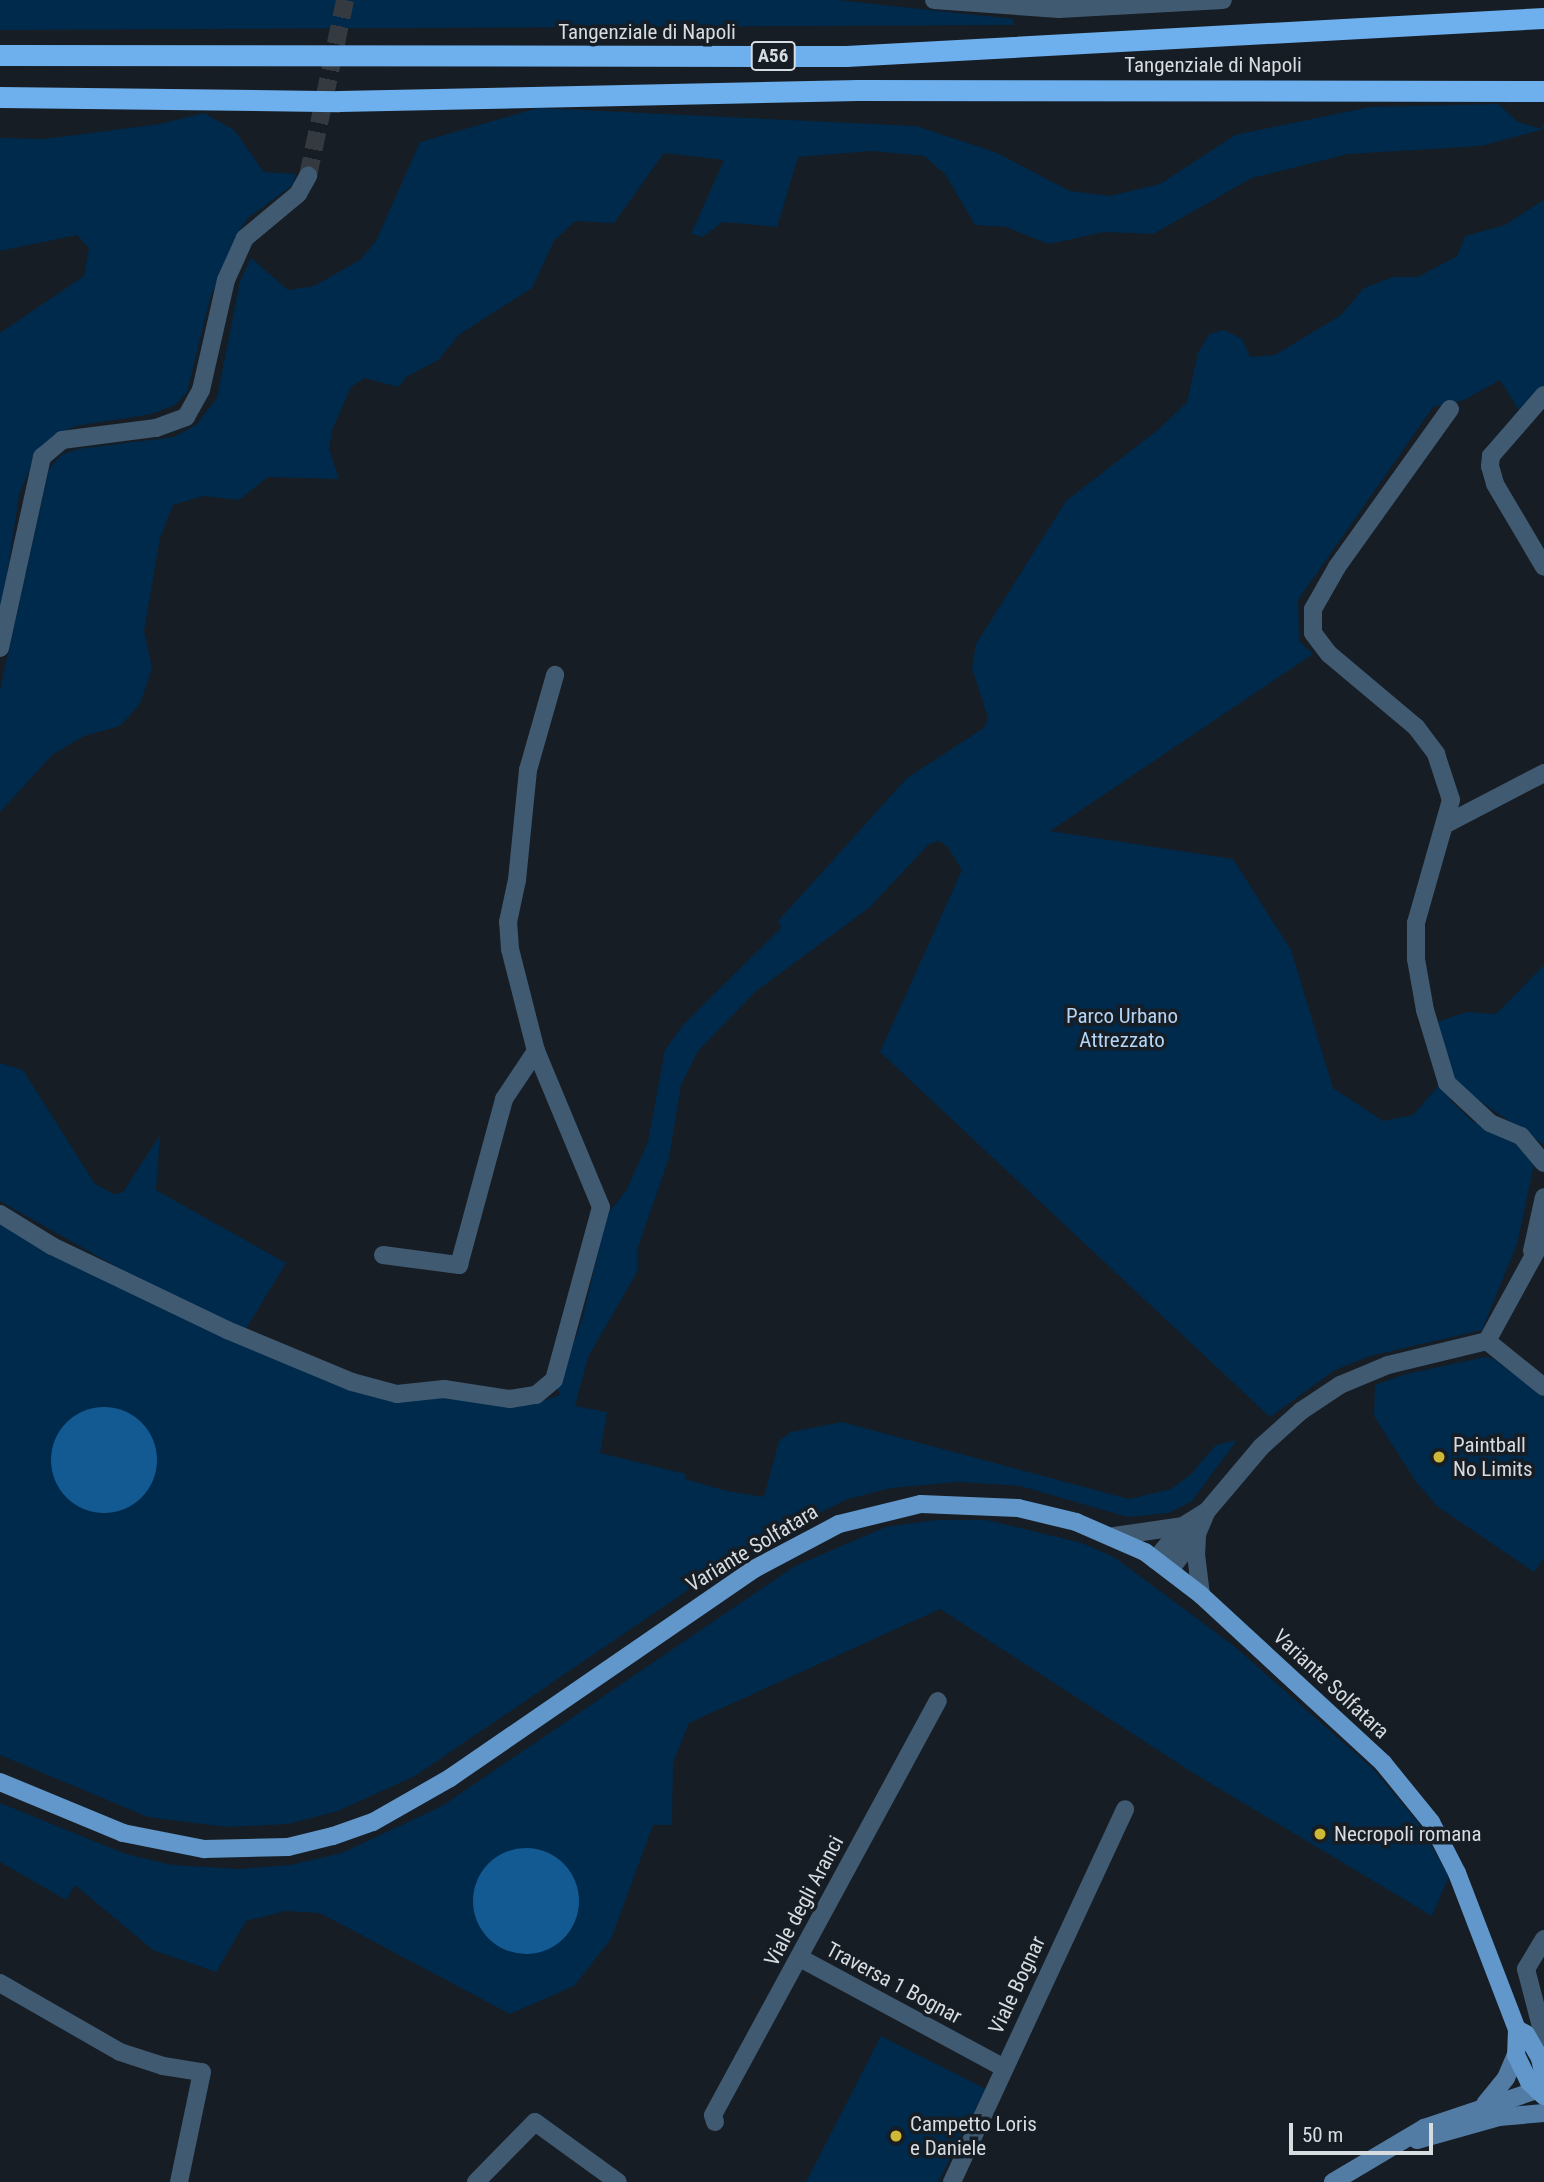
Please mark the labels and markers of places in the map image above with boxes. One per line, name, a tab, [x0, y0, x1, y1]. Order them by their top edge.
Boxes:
place label: Paintball No Limits	[1453, 1432, 1533, 1482]
marker: Paintball No Limits	[1431, 1449, 1447, 1465]
place label: Necropoli romana	[1334, 1821, 1481, 1847]
marker: Necropoli romana	[1312, 1826, 1328, 1842]
place label: Campetto Loris e Daniele	[910, 2111, 1037, 2161]
marker: Campetto Loris e Daniele	[888, 2128, 904, 2144]

